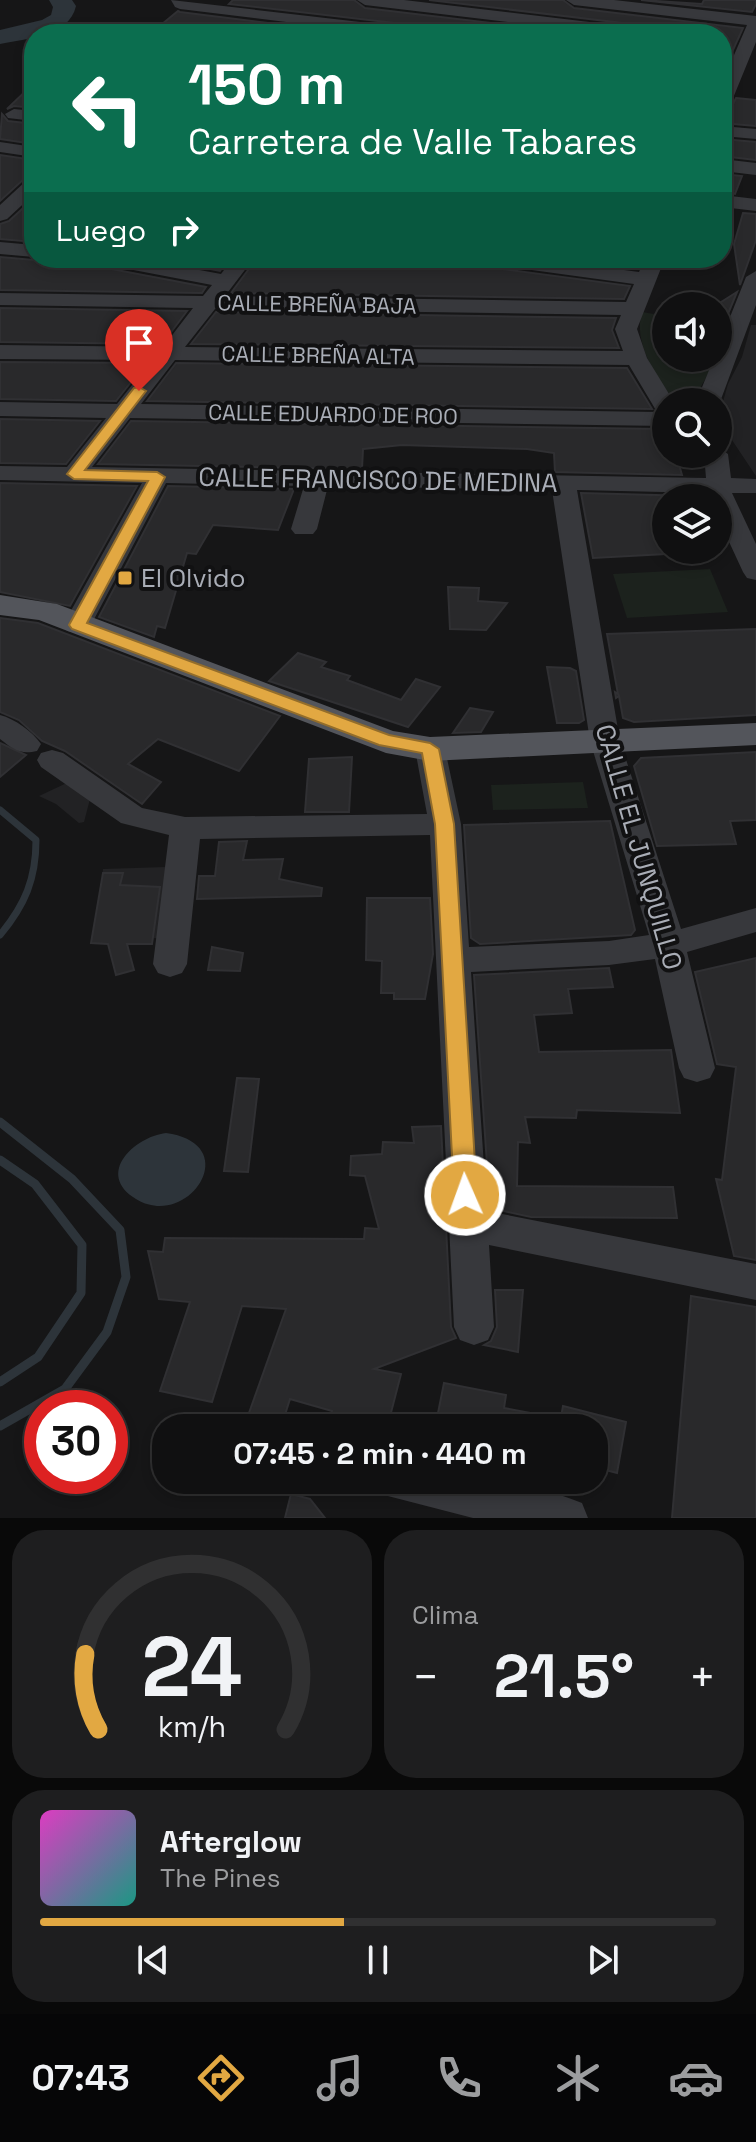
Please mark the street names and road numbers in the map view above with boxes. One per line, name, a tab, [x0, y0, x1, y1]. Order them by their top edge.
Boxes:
street label: CALLE BREÑA BAJA	[217, 288, 417, 320]
street label: CALLE BREÑA ALTA	[221, 339, 415, 371]
street label: CALLE EDUARDO DE ROO	[208, 398, 458, 430]
street label: CALLE FRANCISCO DE MEDINA	[198, 460, 558, 500]
street label: CALLE EL JUNQUILLO	[588, 720, 690, 974]

